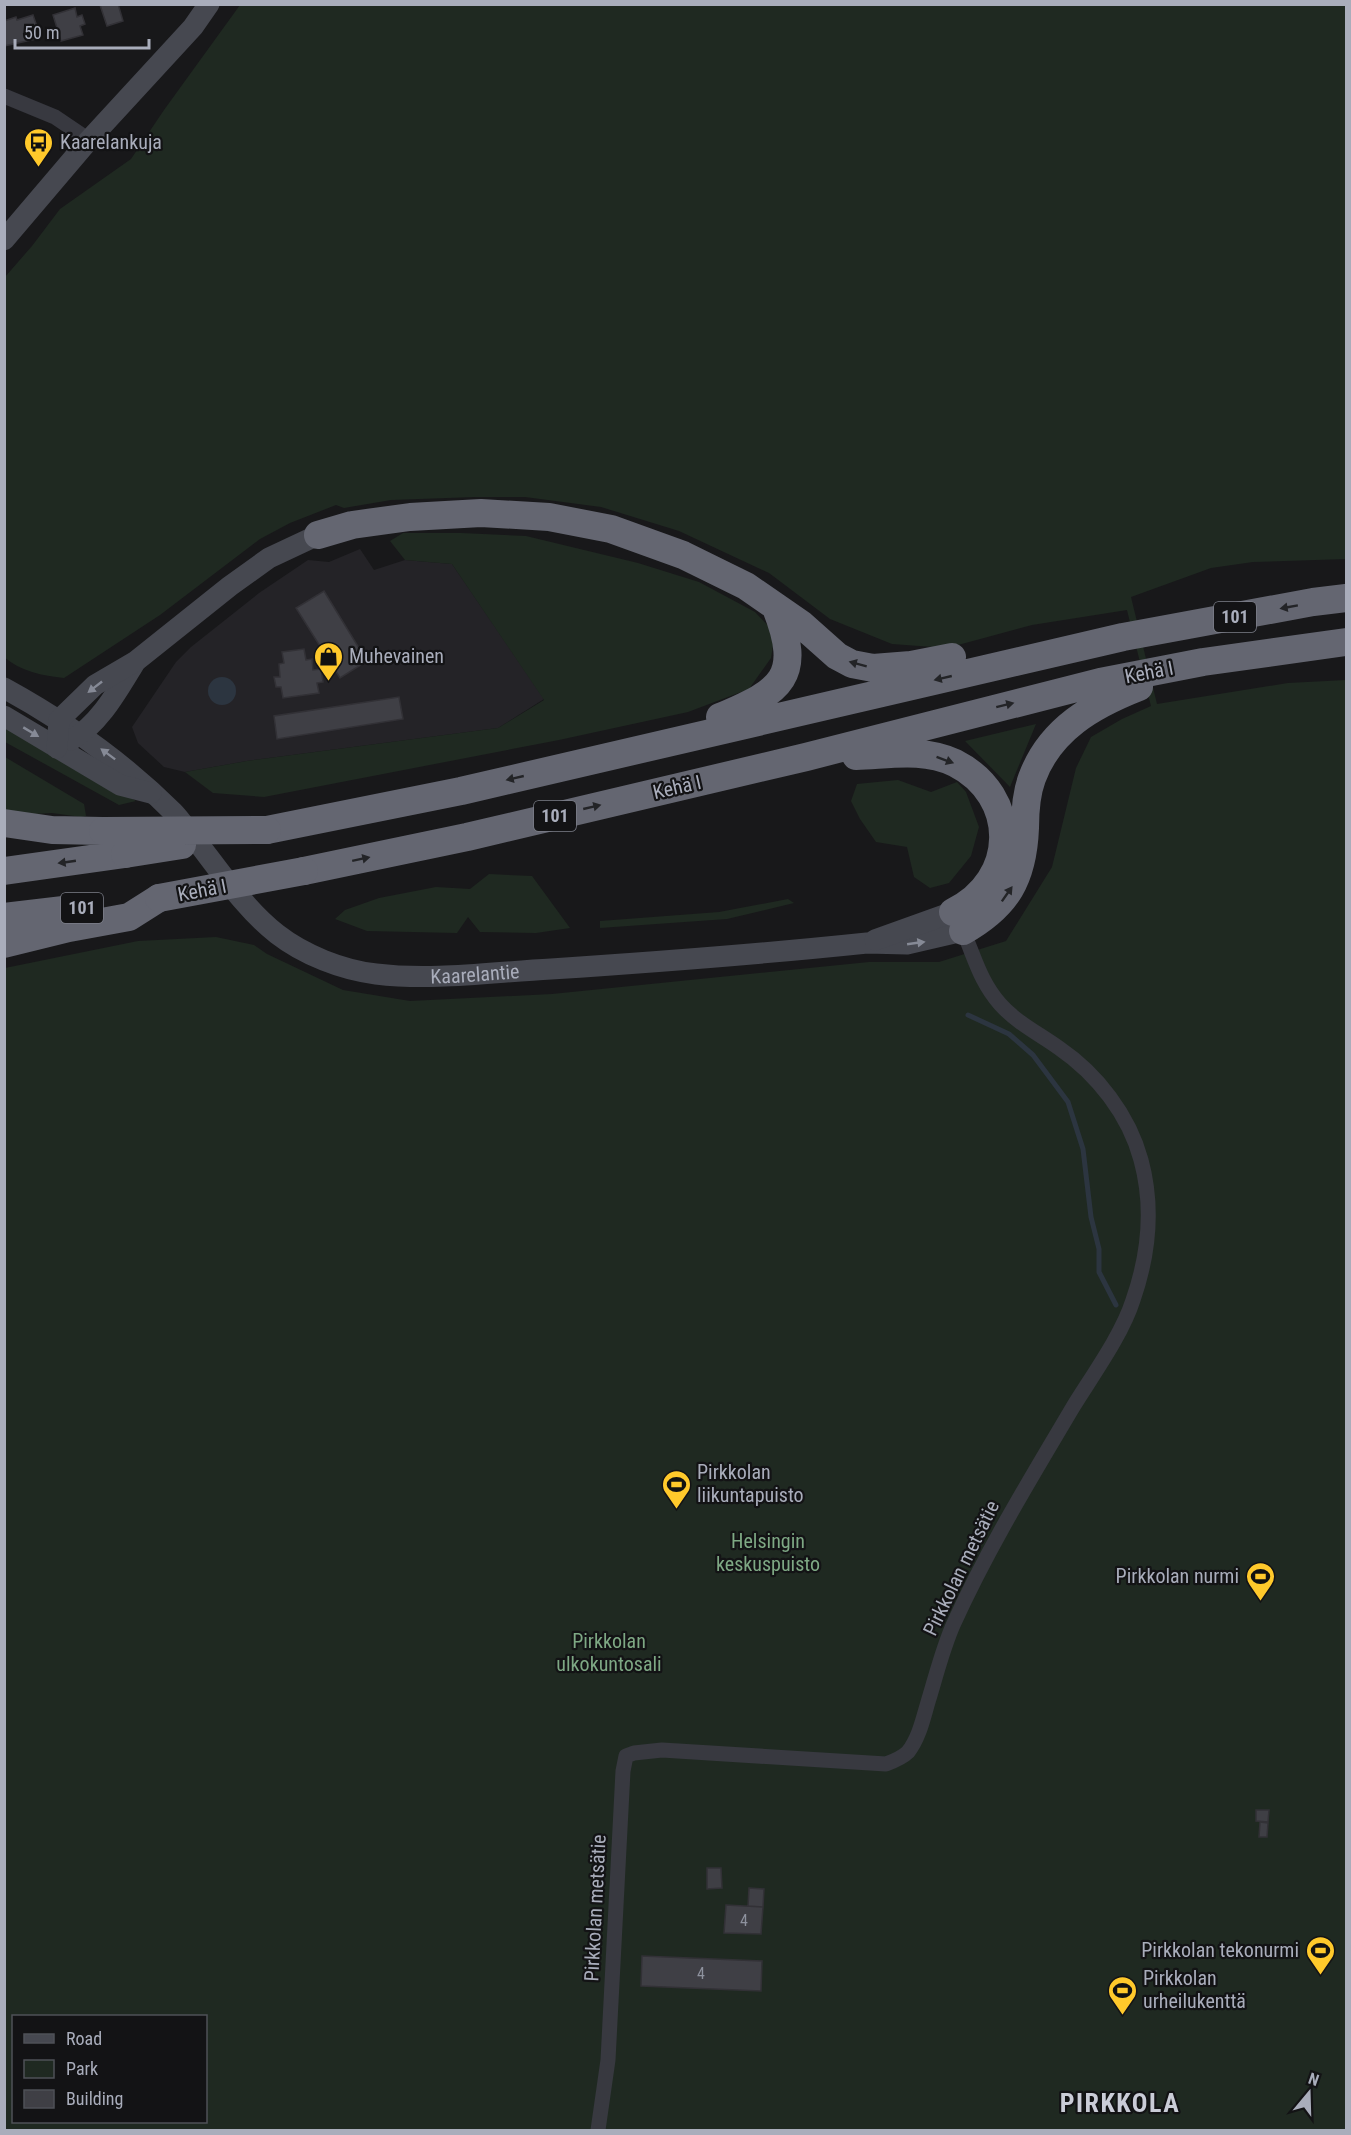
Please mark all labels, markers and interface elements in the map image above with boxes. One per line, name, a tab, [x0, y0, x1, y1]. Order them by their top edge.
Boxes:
scale bar	[15, 12, 148, 50]
text: 50 m	[24, 22, 59, 43]
bus stop icon: Kaarelankuja	[23, 126, 55, 168]
place label: Kaarelankuja	[60, 130, 162, 154]
road number: 101	[1214, 602, 1256, 632]
one-way arrow	[1279, 603, 1298, 612]
shop icon: Muhevainen	[312, 640, 344, 682]
place label: Muhevainen	[349, 644, 444, 668]
street label: Kehä I	[1123, 656, 1175, 688]
one-way arrow	[849, 659, 867, 668]
one-way arrow	[934, 673, 953, 683]
one-way arrow	[87, 680, 103, 693]
one-way arrow	[995, 700, 1014, 710]
one-way arrow	[23, 726, 39, 737]
one-way arrow	[101, 749, 116, 761]
one-way arrow	[936, 755, 954, 765]
street label: Kehä I	[650, 770, 704, 804]
one-way arrow	[506, 774, 525, 783]
road number: 101	[534, 801, 576, 831]
one-way arrow	[583, 802, 601, 812]
one-way arrow	[351, 854, 370, 863]
one-way arrow	[57, 857, 76, 867]
street label: Kehä I	[176, 874, 228, 906]
one-way arrow	[1001, 886, 1012, 902]
road number: 101	[61, 893, 103, 923]
one-way arrow	[906, 938, 925, 947]
street label: Kaarelantie	[430, 959, 520, 989]
place label: Pirkkolan liikuntapuisto	[697, 1460, 804, 1507]
sports icon: Pirkkolan liikuntapuisto	[660, 1468, 692, 1510]
street label: Pirkkolan metsätie	[918, 1497, 1004, 1639]
park label: Helsingin keskuspuisto	[716, 1529, 820, 1576]
sports icon: Pirkkolan nurmi	[1244, 1560, 1276, 1602]
place label: Pirkkolan nurmi	[1116, 1564, 1239, 1588]
park label: Pirkkolan ulkokuntosali	[556, 1629, 662, 1676]
street label: Pirkkolan metsätie	[579, 1834, 611, 1982]
house number: 4	[740, 1911, 748, 1930]
sports icon: Pirkkolan tekonurmi	[1304, 1934, 1336, 1976]
place label: Pirkkolan tekonurmi	[1141, 1938, 1299, 1962]
house number: 4	[697, 1964, 705, 1983]
place label: Pirkkolan urheilukenttä	[1143, 1966, 1246, 2013]
sports icon: Pirkkolan urheilukenttä	[1106, 1974, 1138, 2016]
legend	[12, 2015, 207, 2123]
text: Road	[66, 2028, 102, 2049]
text: Park	[66, 2058, 98, 2079]
north arrow	[1279, 2063, 1339, 2123]
text: N	[1306, 2069, 1321, 2090]
text: Building	[66, 2088, 123, 2109]
district label: PIRKKOLA	[1060, 2088, 1180, 2118]

